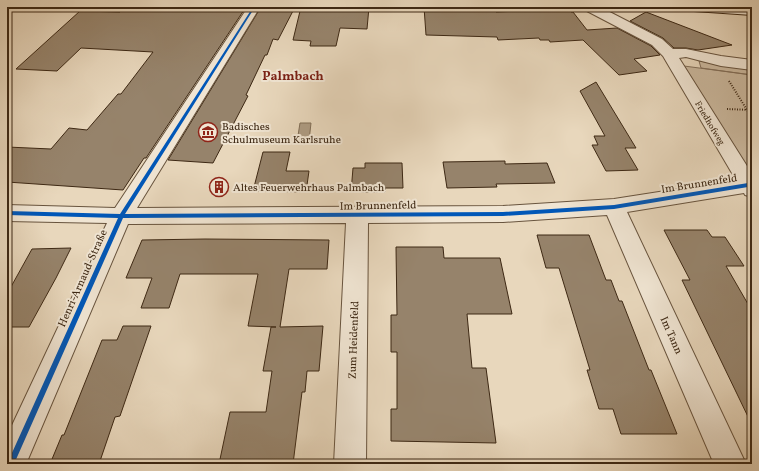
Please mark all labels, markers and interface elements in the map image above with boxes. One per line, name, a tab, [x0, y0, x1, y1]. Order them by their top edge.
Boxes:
district label: Palmbach	[262, 68, 324, 86]
street label: Friedhofweg	[691, 99, 728, 148]
place label: Badisches Schulmuseum Karlsruhe	[222, 120, 341, 148]
museum icon: Badisches Schulmuseum Karlsruhe	[197, 121, 219, 143]
street label: Im Brunnenfeld	[660, 171, 738, 198]
building icon: Altes Feuerwehrhaus Palmbach	[208, 176, 230, 198]
place label: Altes Feuerwehrhaus Palmbach	[233, 181, 385, 196]
street label: Im Brunnenfeld	[339, 198, 417, 215]
street label: Henri-Arnaud-Straße	[55, 228, 112, 330]
street label: Zum Heidenfeld	[346, 301, 363, 379]
street label: Im Tann	[656, 314, 686, 357]

